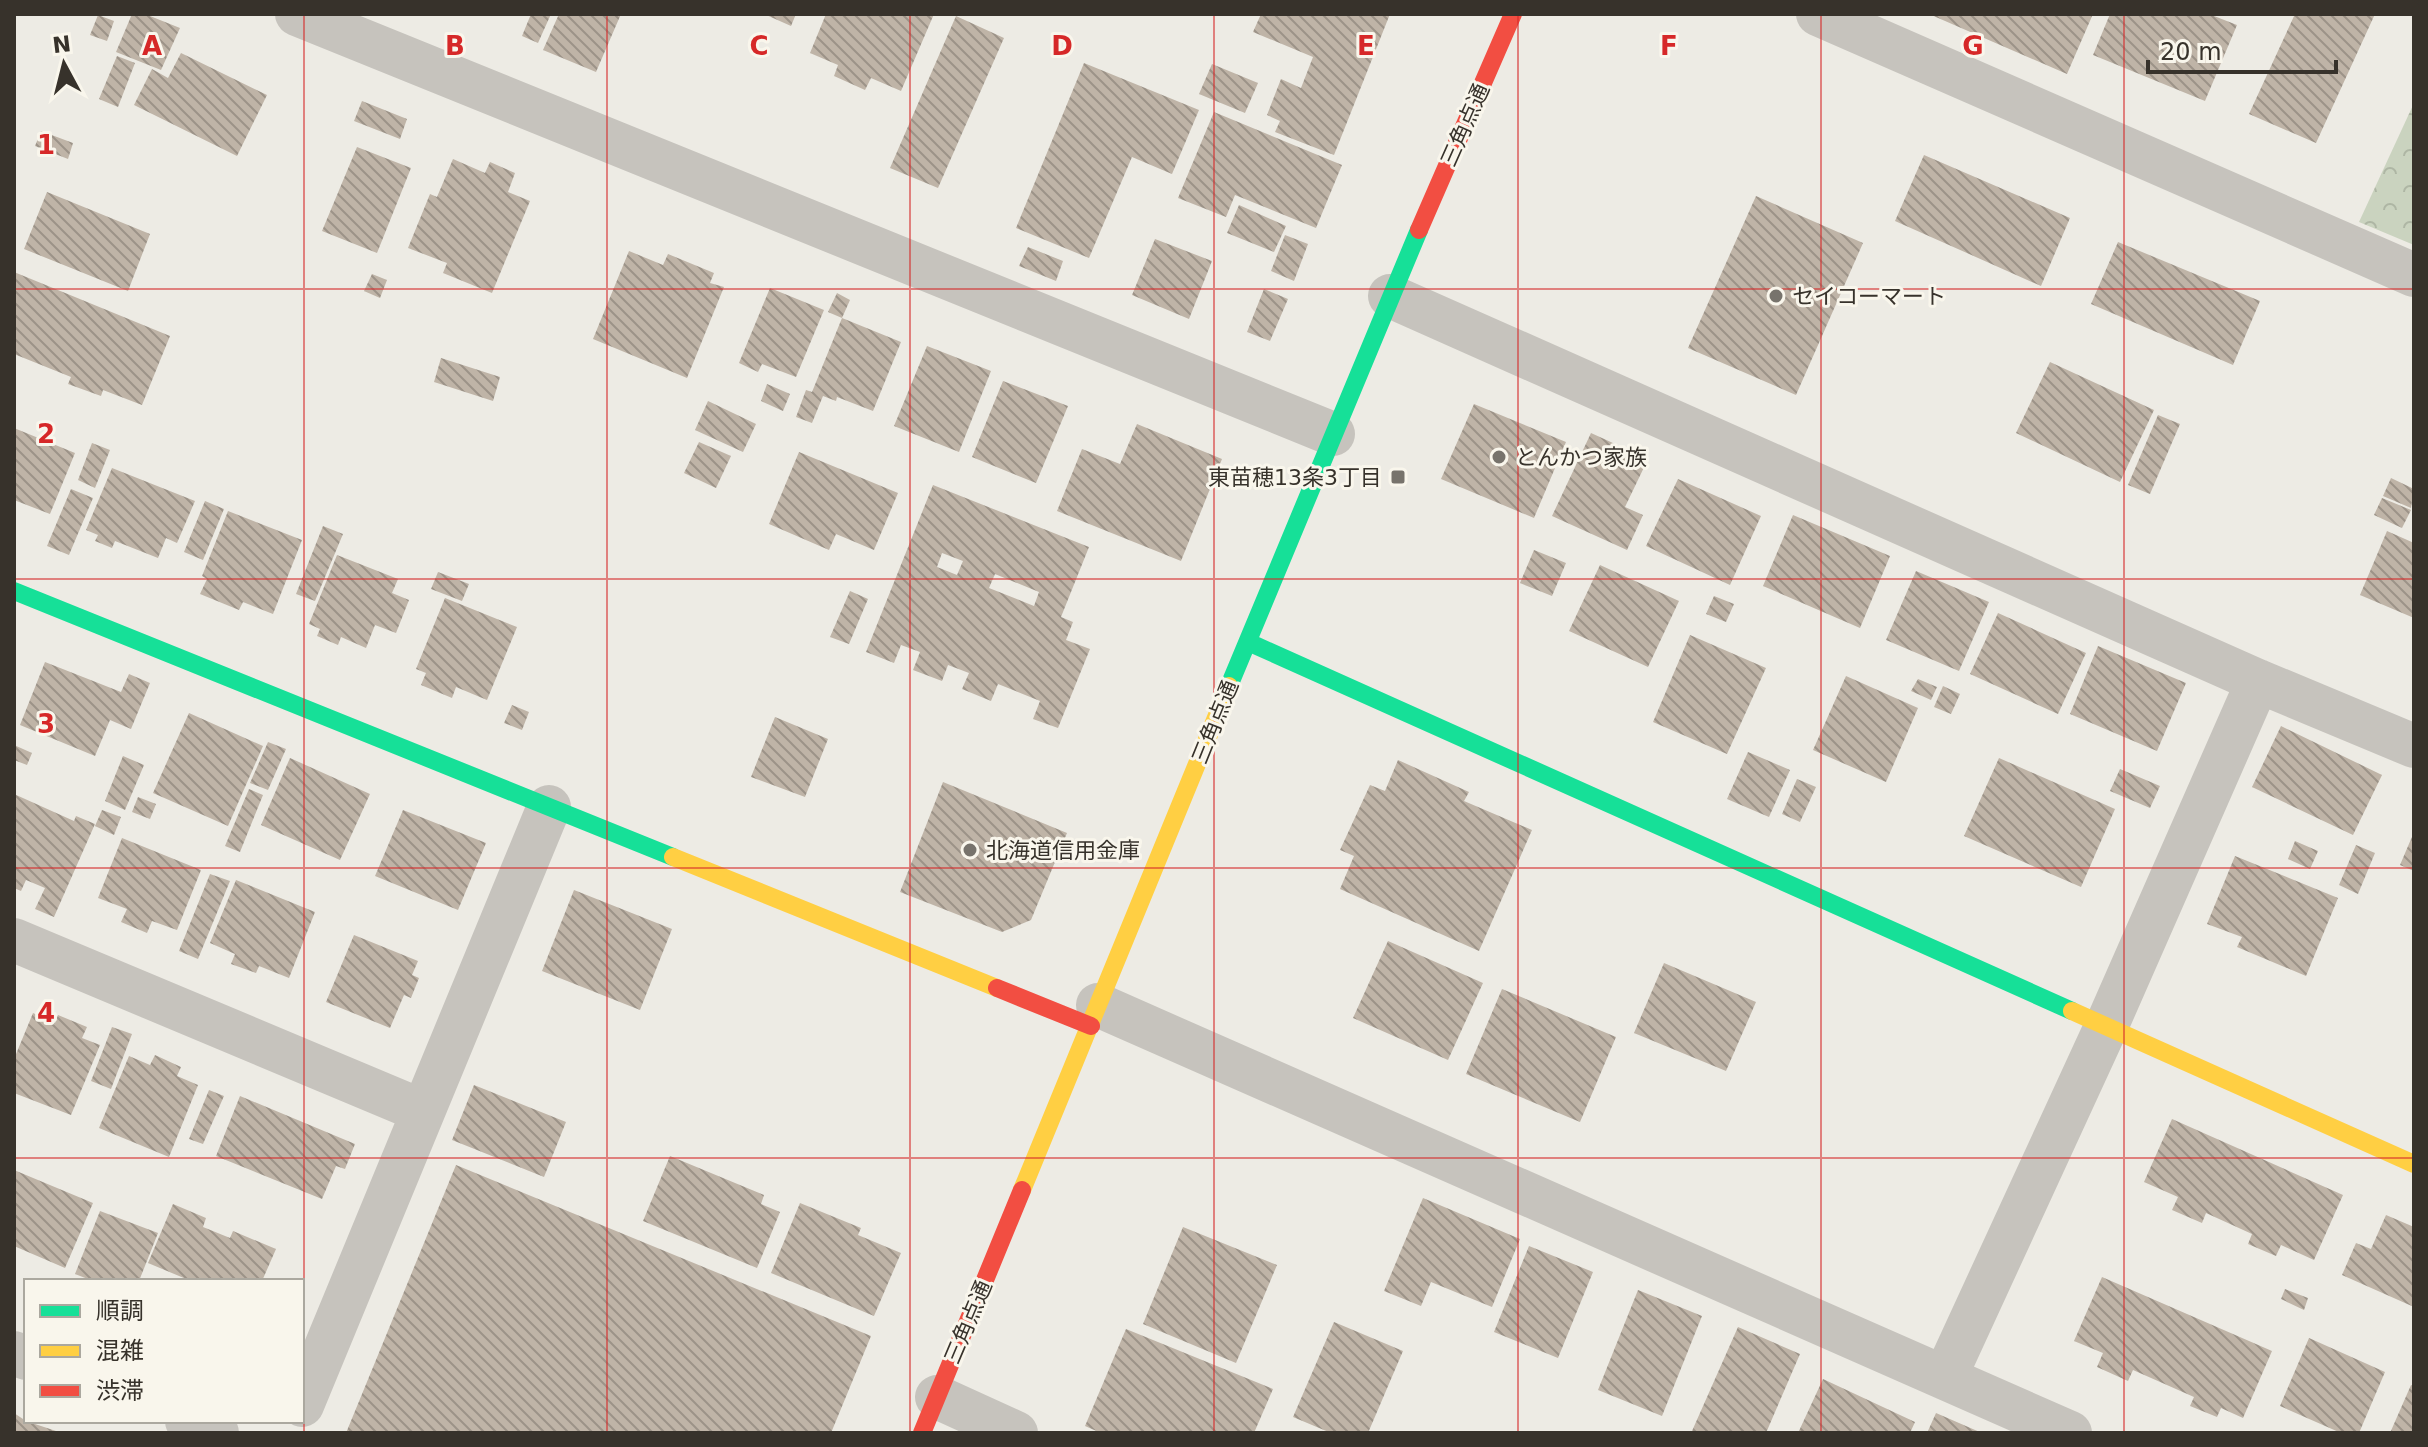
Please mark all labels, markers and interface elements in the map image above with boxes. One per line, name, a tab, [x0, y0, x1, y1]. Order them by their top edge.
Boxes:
north arrow	[24, 24, 104, 104]
scale bar	[2148, 24, 2336, 74]
text: N	[51, 31, 72, 58]
text: A	[142, 31, 162, 61]
text: B	[445, 31, 465, 61]
text: C	[749, 31, 769, 61]
text: D	[1051, 31, 1073, 61]
text: E	[1357, 31, 1375, 61]
text: F	[1660, 31, 1678, 61]
text: G	[1962, 31, 1984, 61]
text: 20 m	[2160, 38, 2222, 66]
street label: 三角点通	[1436, 80, 1494, 170]
text: 1	[37, 130, 55, 160]
place label: セイコーマート	[1792, 284, 1946, 309]
marker: セイコーマート	[1767, 287, 1785, 305]
text: 2	[37, 419, 55, 449]
place label: とんかつ家族	[1515, 445, 1647, 470]
marker: とんかつ家族	[1490, 448, 1508, 466]
place label: 東苗穂13条3丁目	[1208, 465, 1382, 490]
marker: 東苗穂13条3丁目	[1389, 468, 1407, 486]
street label: 三角点通	[1187, 677, 1243, 767]
text: 3	[37, 709, 55, 739]
place label: 北海道信用金庫	[986, 838, 1140, 863]
marker: 北海道信用金庫	[961, 841, 979, 859]
text: 4	[37, 998, 55, 1028]
street label: 三角点通	[939, 1277, 997, 1367]
legend	[24, 1279, 304, 1423]
text: 順調	[96, 1297, 144, 1325]
text: 混雑	[96, 1337, 144, 1365]
text: 渋滞	[96, 1377, 144, 1405]

